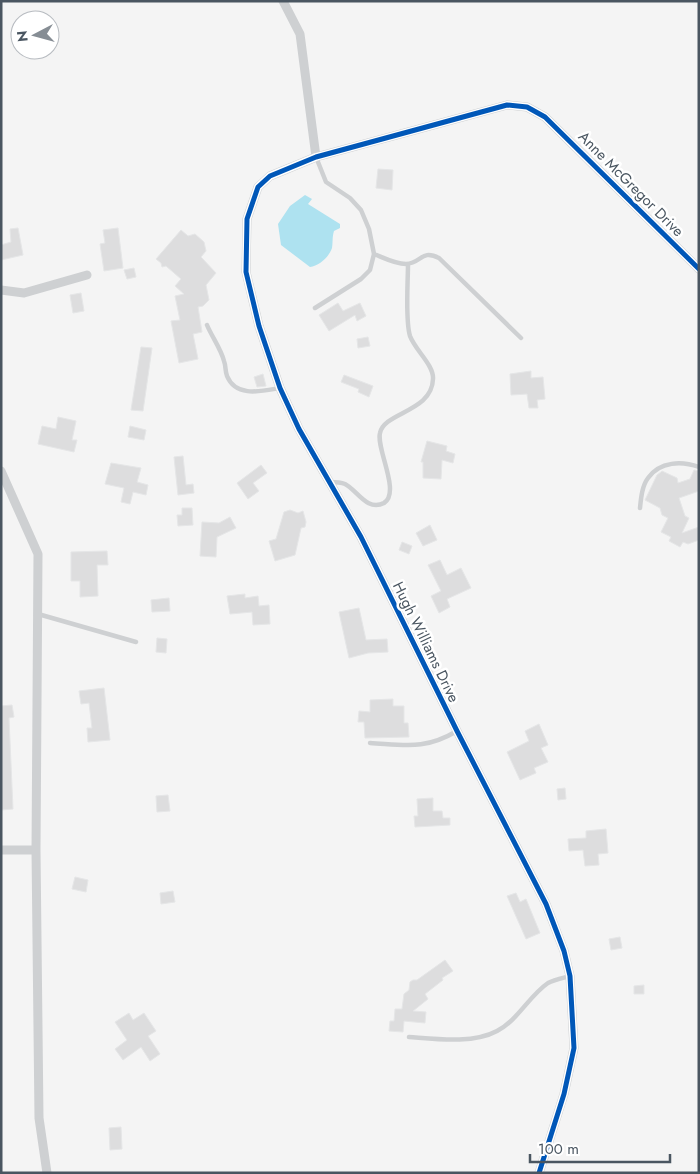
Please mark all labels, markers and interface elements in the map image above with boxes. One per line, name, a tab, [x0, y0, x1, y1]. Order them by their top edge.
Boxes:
north arrow	[10, 10, 60, 60]
text: N	[12, 30, 33, 43]
street label: Anne McGregor Drive	[573, 126, 689, 242]
street label: Hugh Williams Drive	[387, 578, 465, 706]
scale bar	[530, 1132, 670, 1164]
text: 100 m	[538, 1138, 579, 1160]

